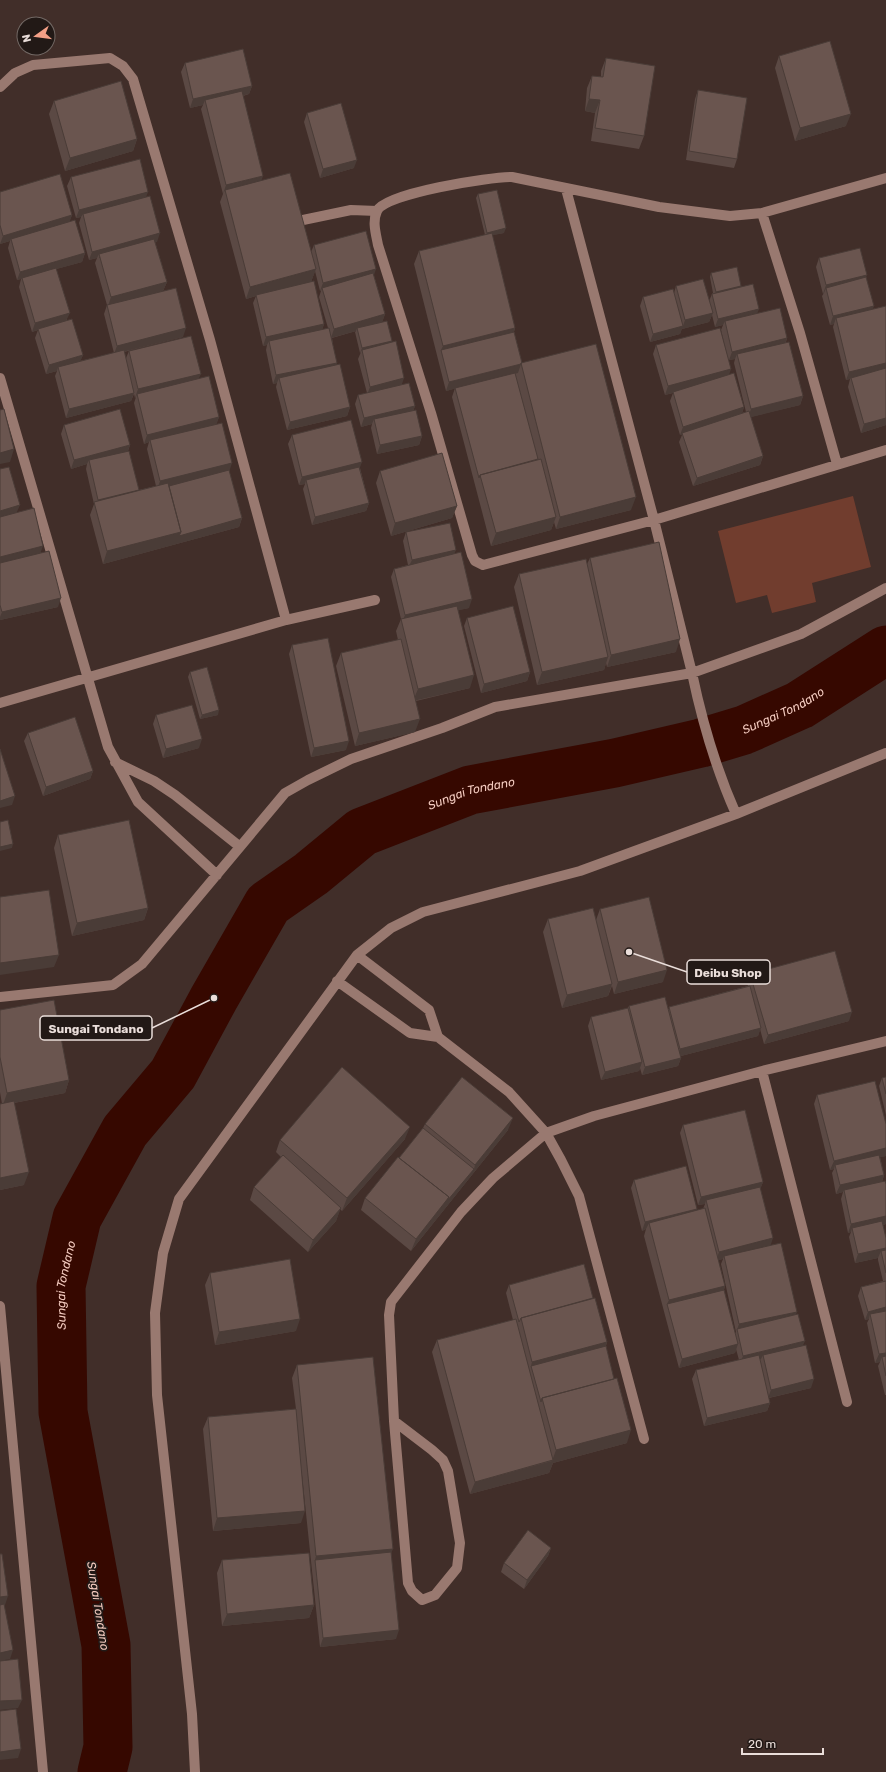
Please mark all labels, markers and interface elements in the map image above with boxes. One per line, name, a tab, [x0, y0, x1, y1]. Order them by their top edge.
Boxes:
north arrow	[16, 16, 56, 56]
text: N	[19, 33, 34, 44]
water label: Sungai Tondano	[740, 684, 827, 737]
water label: Sungai Tondano	[426, 775, 516, 813]
callout: Deibu Shop	[687, 960, 770, 984]
text: Deibu Shop	[694, 966, 762, 980]
callout: Sungai Tondano	[40, 1016, 152, 1040]
text: Sungai Tondano	[48, 1022, 144, 1036]
water label: Sungai Tondano	[54, 1239, 78, 1330]
water label: Sungai Tondano	[84, 1560, 112, 1652]
scale bar	[742, 1730, 823, 1756]
text: 20 m	[748, 1737, 776, 1751]

